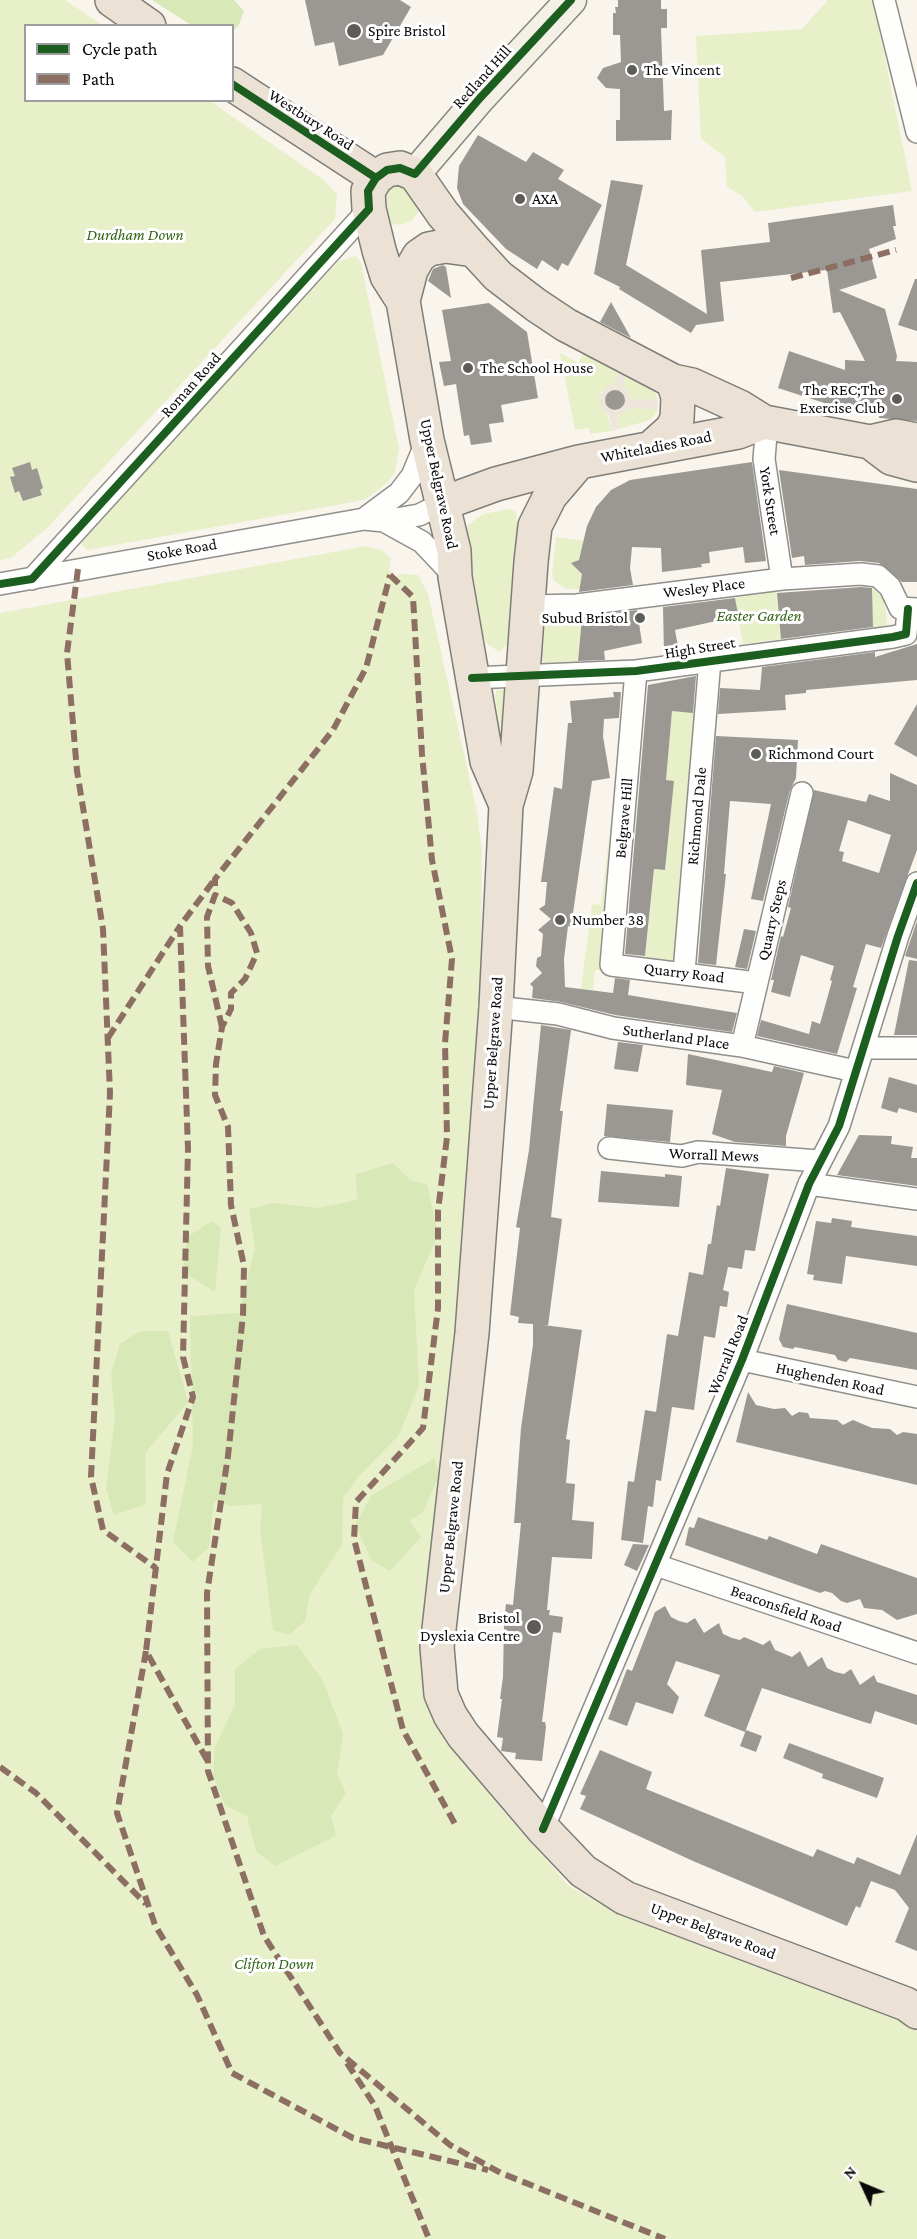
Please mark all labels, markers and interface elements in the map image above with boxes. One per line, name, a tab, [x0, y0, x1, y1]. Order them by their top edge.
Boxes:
place label: Spire Bristol	[368, 21, 446, 41]
marker: Spire Bristol	[345, 22, 363, 40]
legend	[24, 24, 234, 102]
text: Cycle path	[82, 39, 157, 59]
street label: Redland Hill	[448, 41, 516, 113]
place label: The Vincent	[644, 60, 720, 80]
marker: The Vincent	[625, 63, 639, 77]
text: Path	[82, 69, 115, 89]
street label: Westbury Road	[265, 85, 357, 155]
place label: AXA	[532, 189, 558, 209]
marker: AXA	[513, 192, 527, 206]
park label: Durdham Down	[86, 225, 184, 245]
street label: Roman Road	[157, 349, 225, 421]
place label: The School House	[480, 358, 593, 378]
marker: The School House	[461, 361, 475, 375]
place label: The REC;The Exercise Club	[799, 380, 885, 418]
marker: The REC;The Exercise Club	[890, 392, 904, 406]
street label: Upper Belgrave Road	[416, 417, 462, 551]
street label: Whiteladies Road	[599, 427, 713, 467]
street label: York Street	[755, 465, 785, 537]
street label: Stoke Road	[146, 534, 218, 566]
street label: Wesley Place	[662, 573, 746, 603]
park label: Easter Garden	[716, 606, 802, 626]
place label: Subud Bristol	[542, 608, 628, 628]
marker: Subud Bristol	[633, 611, 647, 625]
street label: High Street	[663, 633, 737, 663]
place label: Richmond Court	[768, 744, 874, 764]
marker: Richmond Court	[749, 747, 763, 761]
street label: Richmond Dale	[683, 766, 711, 866]
street label: Belgrave Hill	[611, 777, 637, 859]
street label: Quarry Steps	[753, 878, 791, 962]
place label: Number 38	[572, 910, 644, 930]
marker: Number 38	[553, 913, 567, 927]
street label: Quarry Road	[643, 959, 725, 987]
street label: Upper Belgrave Road	[479, 976, 507, 1110]
street label: Sutherland Place	[622, 1020, 730, 1054]
street label: Worrall Mews	[669, 1144, 759, 1166]
street label: Worrall Road	[703, 1312, 753, 1398]
street label: Hughenden Road	[774, 1358, 886, 1400]
street label: Upper Belgrave Road	[435, 1460, 467, 1594]
street label: Beaconsfield Road	[728, 1581, 844, 1637]
place label: Bristol Dyslexia Centre	[420, 1608, 520, 1646]
marker: Bristol Dyslexia Centre	[525, 1618, 543, 1636]
street label: Upper Belgrave Road	[647, 1898, 779, 1964]
park label: Clifton Down	[234, 1954, 314, 1974]
north arrow	[833, 2155, 893, 2215]
text: N	[840, 2162, 860, 2182]

